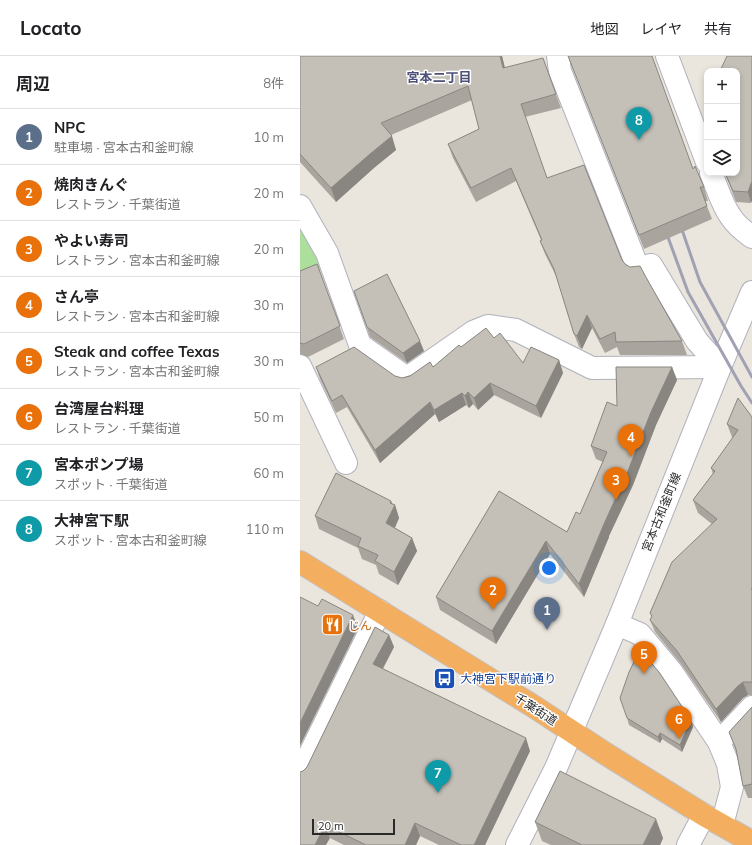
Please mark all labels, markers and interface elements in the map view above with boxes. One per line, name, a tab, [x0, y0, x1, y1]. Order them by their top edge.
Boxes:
text: Locato	[20, 16, 81, 40]
text: 地図	[590, 20, 618, 38]
text: レイヤ	[640, 20, 682, 38]
text: 共有	[704, 20, 732, 38]
map controls	[704, 68, 740, 176]
button: +	[704, 68, 740, 104]
district label: 宮本二丁目	[406, 69, 472, 85]
text: 周辺	[16, 73, 50, 94]
text: 8件	[263, 75, 284, 91]
button: −	[704, 104, 740, 140]
pin: 8	[626, 107, 652, 140]
text: NPC	[54, 118, 86, 137]
text: 1	[25, 129, 33, 145]
text: 10 m	[254, 129, 284, 145]
text: 駐車場 · 宮本古和釜町線	[54, 139, 194, 155]
button: layers	[704, 140, 740, 176]
text: 焼肉きんぐ	[54, 175, 129, 194]
text: 2	[25, 185, 33, 201]
text: 20 m	[254, 185, 284, 201]
text: レストラン · 千葉街道	[54, 196, 181, 212]
text: やよい寿司	[54, 231, 129, 250]
text: 3	[25, 241, 33, 257]
text: 20 m	[254, 241, 284, 257]
text: レストラン · 宮本古和釜町線	[54, 252, 220, 268]
text: さん亭	[54, 287, 99, 306]
text: 4	[25, 297, 33, 313]
text: 30 m	[254, 297, 284, 313]
text: レストラン · 宮本古和釜町線	[54, 308, 220, 324]
text: Steak and coffee Texas	[54, 342, 219, 361]
text: 5	[25, 353, 33, 369]
text: 30 m	[254, 353, 284, 369]
text: レストラン · 宮本古和釜町線	[54, 363, 220, 379]
text: 台湾屋台料理	[54, 399, 144, 418]
text: 6	[25, 409, 33, 425]
text: 50 m	[254, 409, 284, 425]
text: レストラン · 千葉街道	[54, 420, 181, 436]
pin: 4	[618, 424, 644, 457]
text: 宮本ポンプ場	[54, 455, 144, 474]
text: 7	[25, 465, 33, 481]
text: 60 m	[254, 465, 284, 481]
pin: 3	[603, 467, 629, 500]
street label: 宮本古和釜町線	[638, 470, 684, 554]
text: スポット · 千葉街道	[54, 476, 168, 492]
text: 大神宮下駅	[54, 511, 129, 530]
text: 8	[25, 521, 33, 537]
text: 110 m	[246, 521, 284, 537]
text: スポット · 宮本古和釜町線	[54, 532, 207, 548]
your location	[539, 558, 559, 578]
pin: 2	[480, 577, 506, 610]
pin: 1	[534, 597, 560, 630]
restaurant icon: じん	[320, 612, 346, 638]
place label: じん	[348, 618, 372, 633]
pin: 5	[631, 641, 657, 674]
bus stop icon: 大神宮下駅前通り	[431, 665, 457, 691]
place label: 大神宮下駅前通り	[460, 671, 556, 686]
street label: 千葉街道	[512, 690, 560, 728]
pin: 6	[666, 706, 692, 739]
pin: 7	[425, 760, 451, 793]
scale bar	[312, 817, 395, 836]
text: 20 m	[318, 819, 344, 833]

